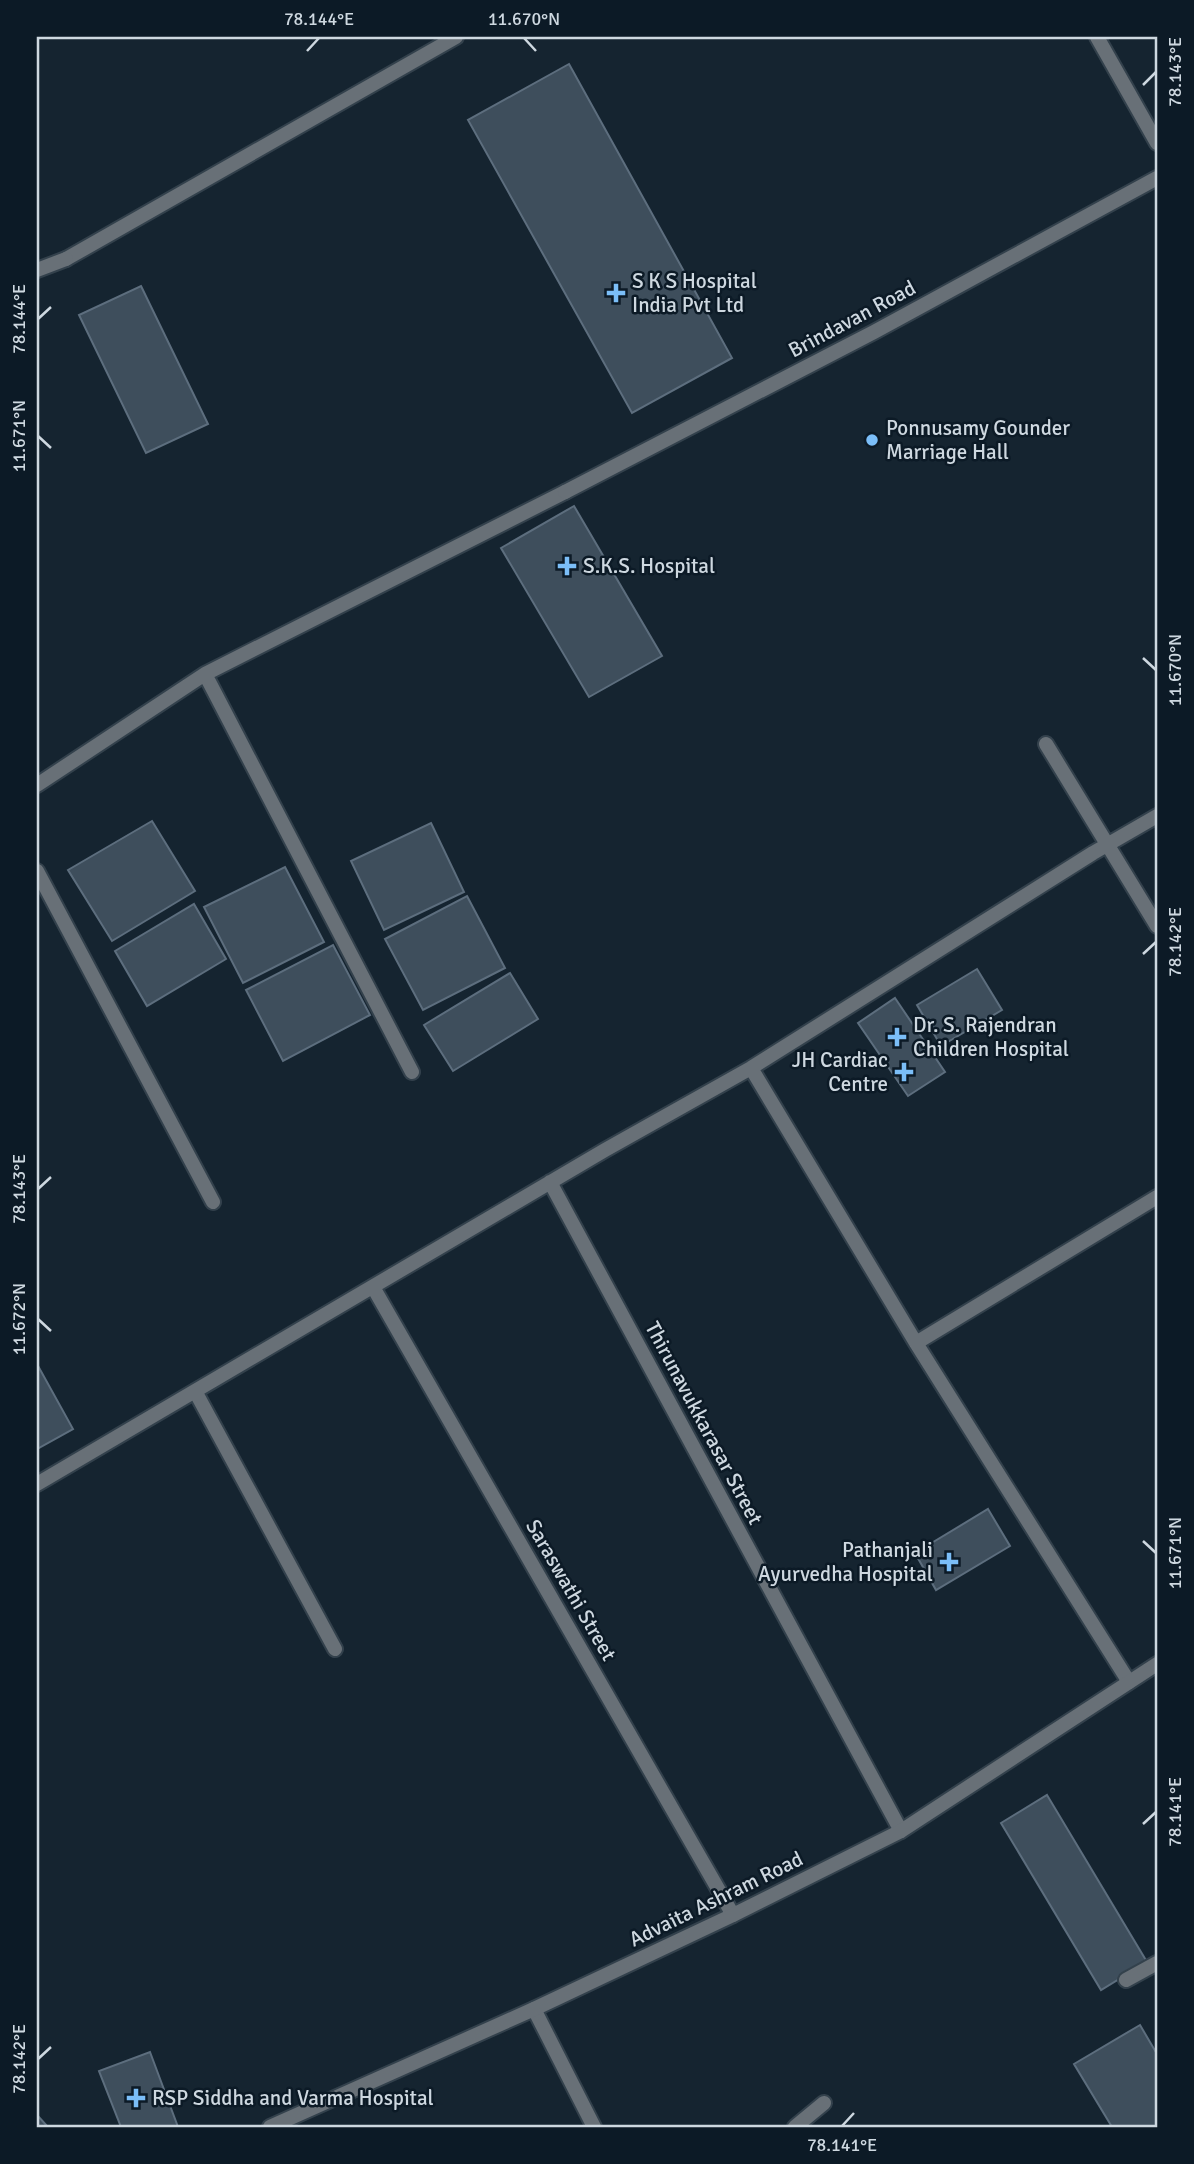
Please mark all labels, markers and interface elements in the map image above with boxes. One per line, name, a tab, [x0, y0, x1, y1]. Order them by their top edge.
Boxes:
text: 78.144°E	[284, 8, 354, 30]
text: 11.670°N	[488, 8, 560, 30]
text: 78.143°E	[1164, 37, 1186, 107]
place label: S K S Hospital India Pvt Ltd	[632, 268, 757, 318]
street label: Brindavan Road	[784, 275, 920, 363]
marker: S K S Hospital India Pvt Ltd	[606, 283, 626, 303]
text: 78.144°E	[8, 284, 30, 354]
text: 11.671°N	[8, 400, 30, 472]
place label: Ponnusamy Gounder Marriage Hall	[886, 415, 1070, 465]
marker: Ponnusamy Gounder Marriage Hall	[864, 432, 880, 448]
place label: S.K.S. Hospital	[583, 553, 715, 579]
marker: S.K.S. Hospital	[557, 556, 577, 576]
text: 11.670°N	[1164, 634, 1186, 706]
text: 78.142°E	[1164, 907, 1186, 977]
place label: Dr. S. Rajendran Children Hospital	[913, 1012, 1069, 1062]
marker: Dr. S. Rajendran Children Hospital	[887, 1027, 907, 1047]
place label: JH Cardiac Centre	[792, 1047, 888, 1097]
marker: JH Cardiac Centre	[894, 1062, 914, 1082]
text: 78.143°E	[8, 1154, 30, 1224]
text: 11.672°N	[8, 1283, 30, 1355]
street label: Thirunavukkarasar Street	[639, 1317, 769, 1529]
street label: Saraswathi Street	[520, 1515, 622, 1665]
text: 11.671°N	[1164, 1517, 1186, 1589]
place label: Pathanjali Ayurvedha Hospital	[758, 1537, 933, 1587]
marker: Pathanjali Ayurvedha Hospital	[939, 1552, 959, 1572]
text: 78.141°E	[1164, 1777, 1186, 1847]
street label: Advaita Ashram Road	[625, 1846, 807, 1952]
text: 78.142°E	[8, 2024, 30, 2094]
place label: RSP Siddha and Varma Hospital	[152, 2085, 434, 2111]
marker: RSP Siddha and Varma Hospital	[126, 2088, 146, 2108]
text: 78.141°E	[807, 2134, 877, 2156]

